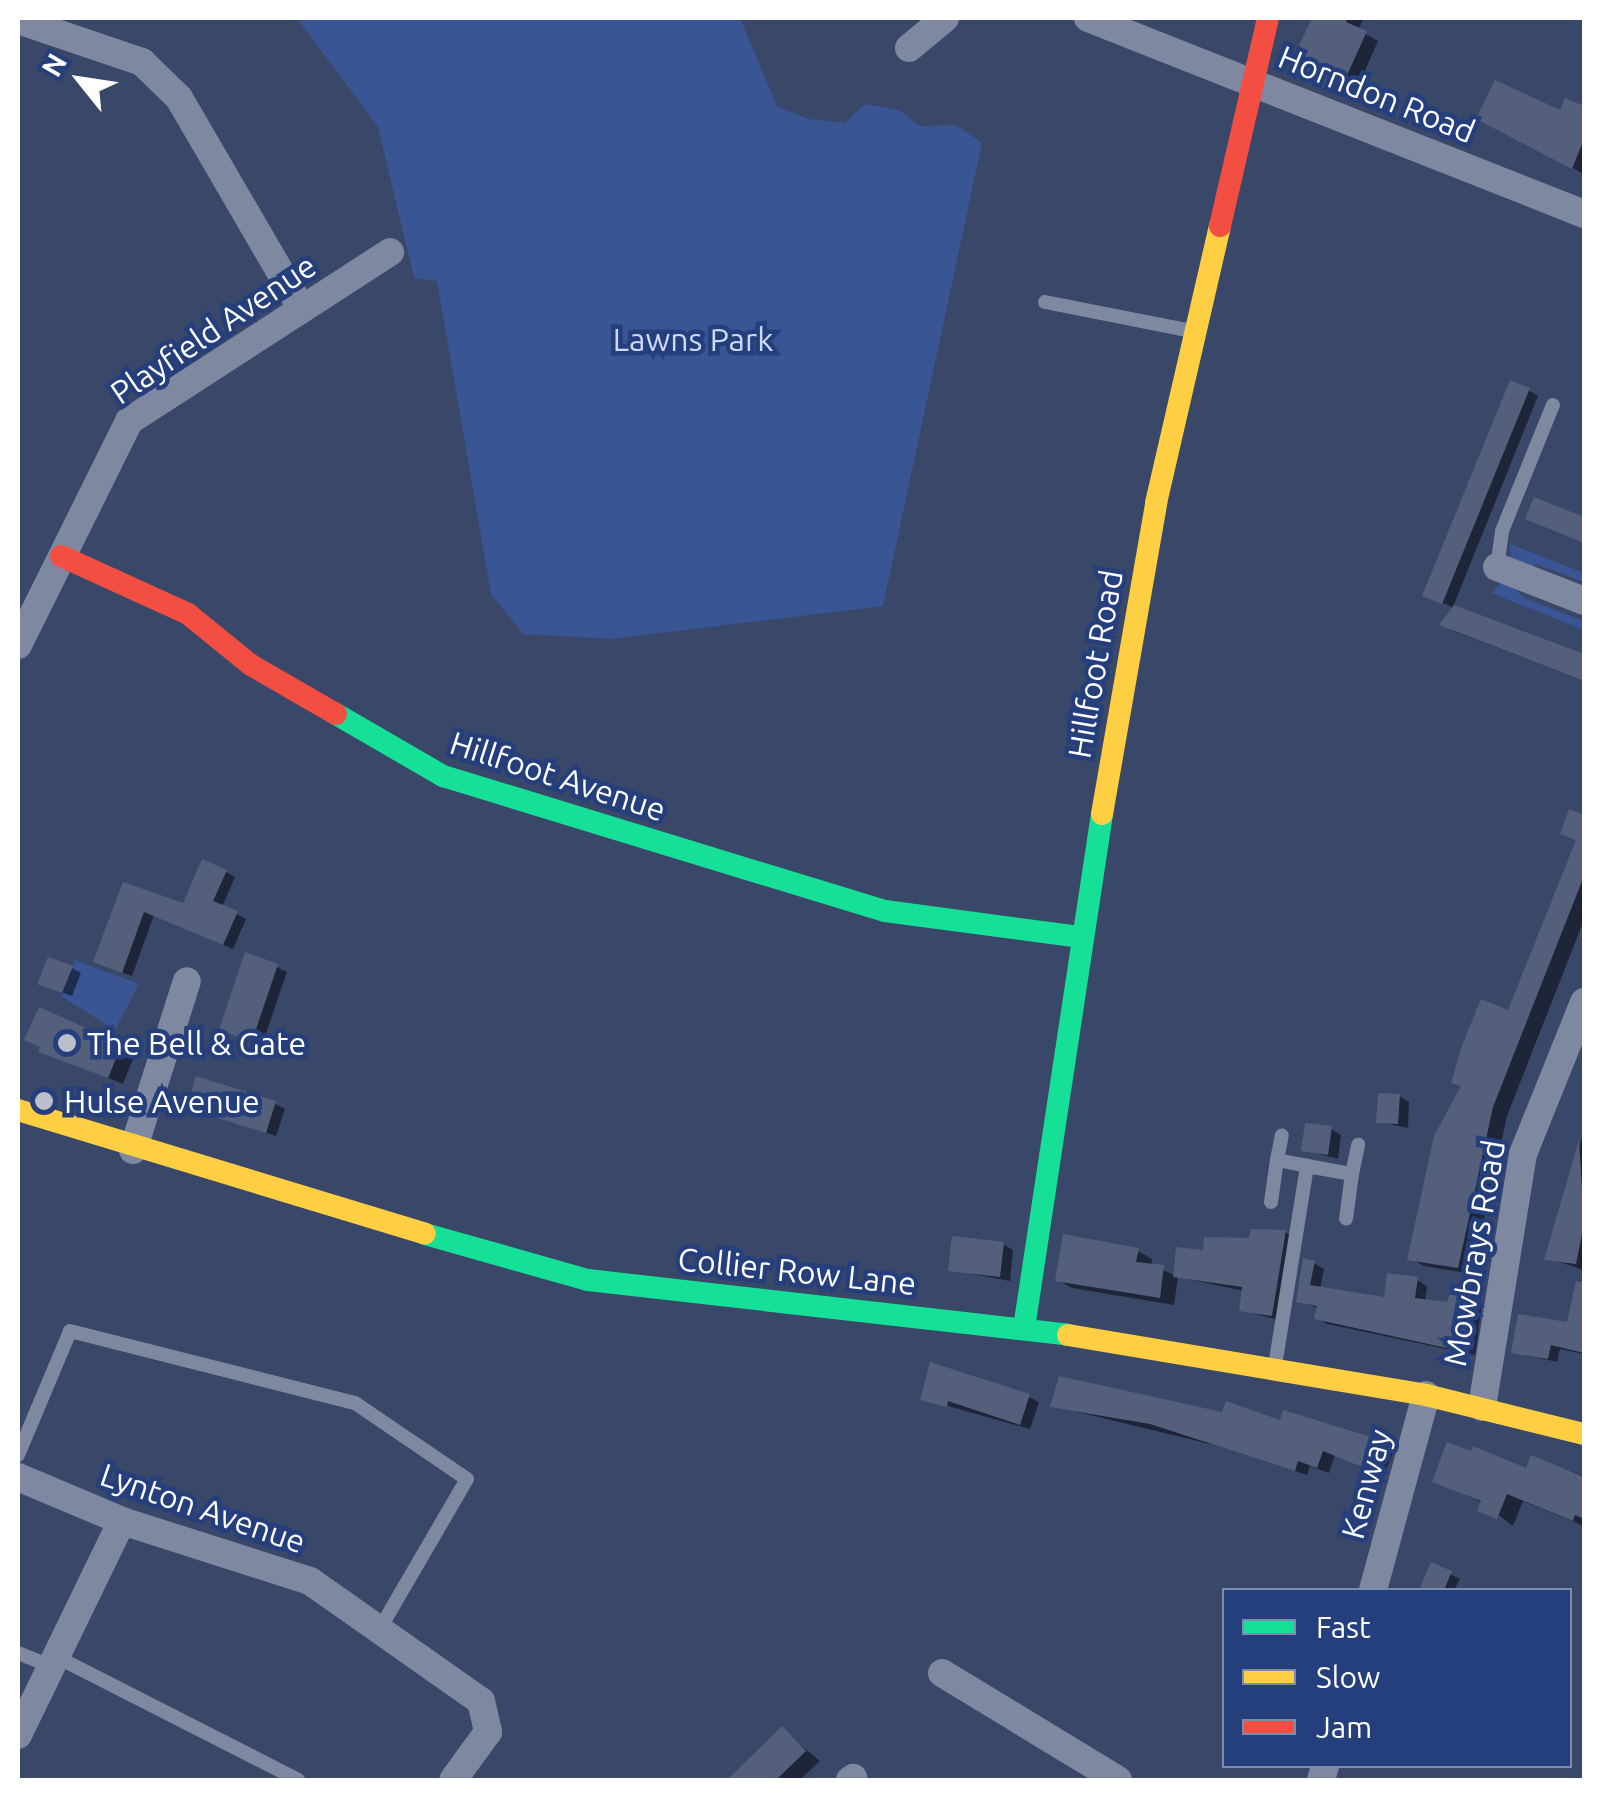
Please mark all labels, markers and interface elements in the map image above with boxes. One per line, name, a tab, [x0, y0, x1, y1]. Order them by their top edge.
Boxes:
north arrow	[30, 30, 130, 130]
street label: Horndon Road	[1273, 37, 1481, 151]
text: N	[35, 48, 72, 82]
street label: Playfield Avenue	[103, 246, 323, 412]
park label: Lawns Park	[613, 320, 773, 358]
street label: Hillfoot Road	[1060, 567, 1130, 761]
street label: Hillfoot Avenue	[445, 723, 671, 829]
place label: The Bell & Gate	[87, 1024, 306, 1062]
marker: The Bell & Gate	[56, 1032, 78, 1054]
place label: Hulse Avenue	[64, 1082, 260, 1120]
marker: Hulse Avenue	[33, 1090, 55, 1112]
street label: Mowbrays Road	[1435, 1137, 1513, 1369]
street label: Collier Row Lane	[676, 1239, 918, 1303]
street label: Kenway	[1333, 1425, 1399, 1543]
street label: Lynton Avenue	[95, 1455, 311, 1561]
legend	[1222, 1588, 1572, 1768]
text: Fast	[1316, 1610, 1371, 1644]
text: Slow	[1316, 1660, 1380, 1694]
text: Jam	[1316, 1710, 1372, 1744]

